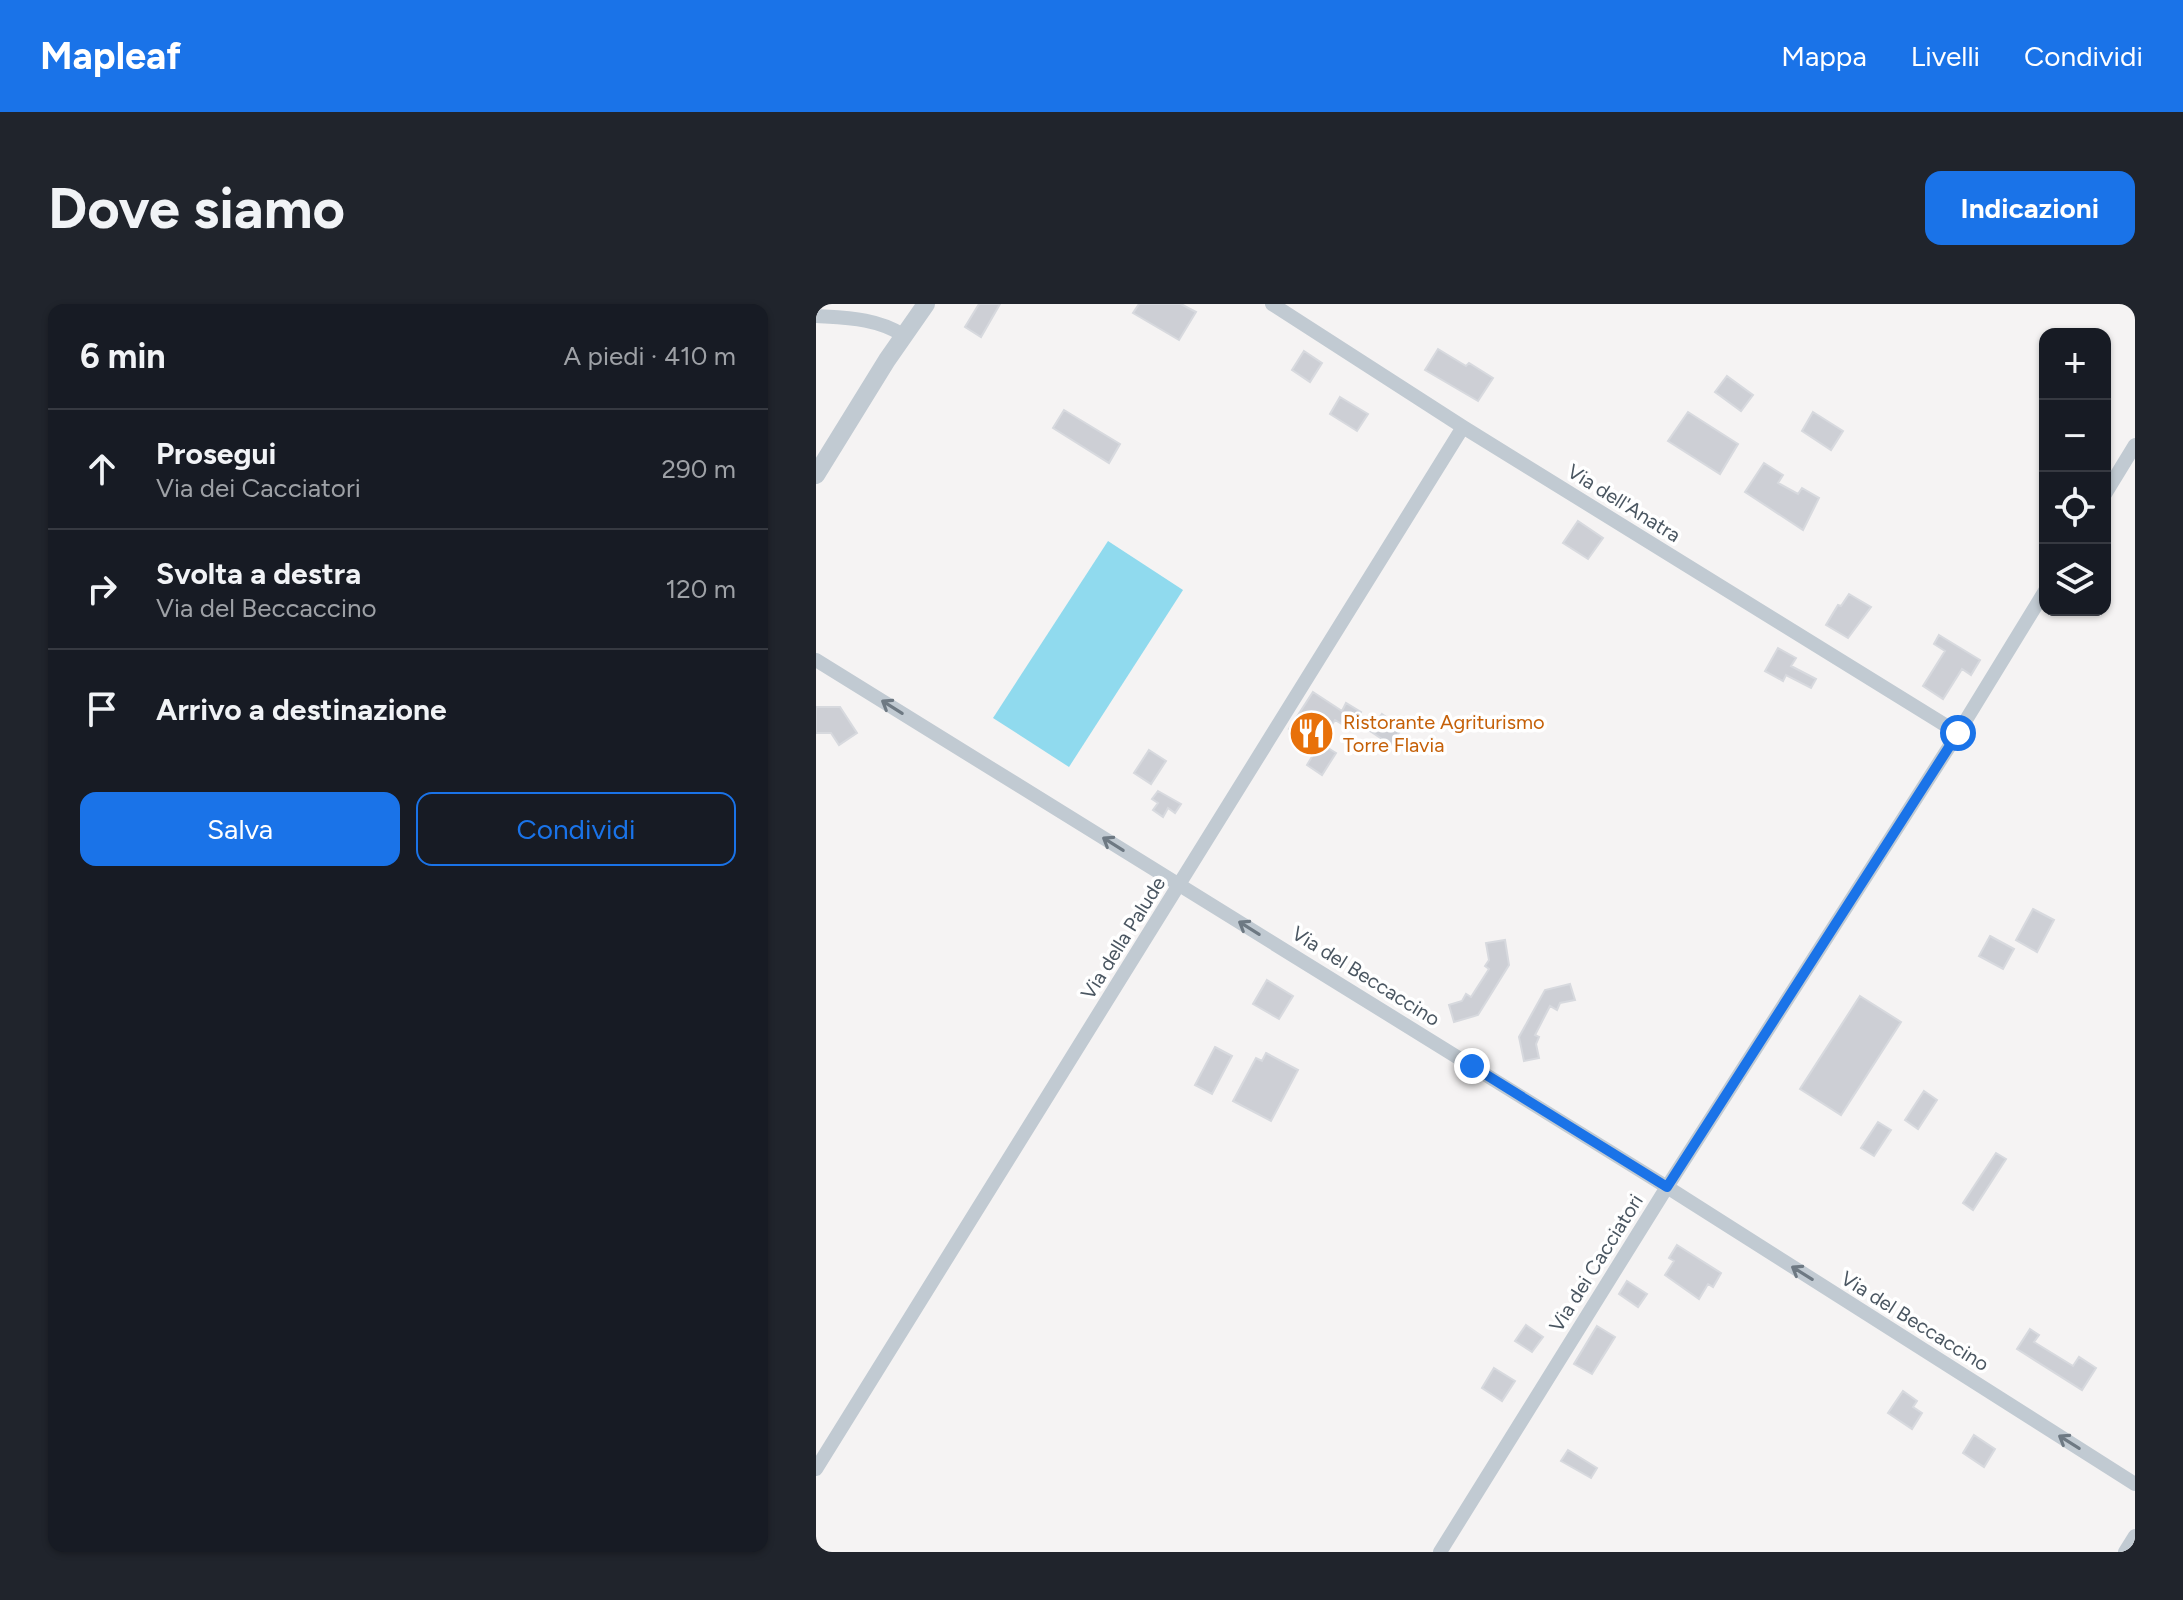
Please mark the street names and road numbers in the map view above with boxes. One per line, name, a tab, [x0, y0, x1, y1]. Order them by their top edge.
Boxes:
street label: Via dell'Anatra	[1563, 459, 1685, 547]
street label: Via della Palude	[1076, 872, 1170, 1004]
street label: Via del Beccaccino	[1288, 921, 1444, 1031]
street label: Via dei Cacciatori	[1544, 1190, 1648, 1336]
street label: Via del Beccaccino	[1837, 1266, 1993, 1376]

